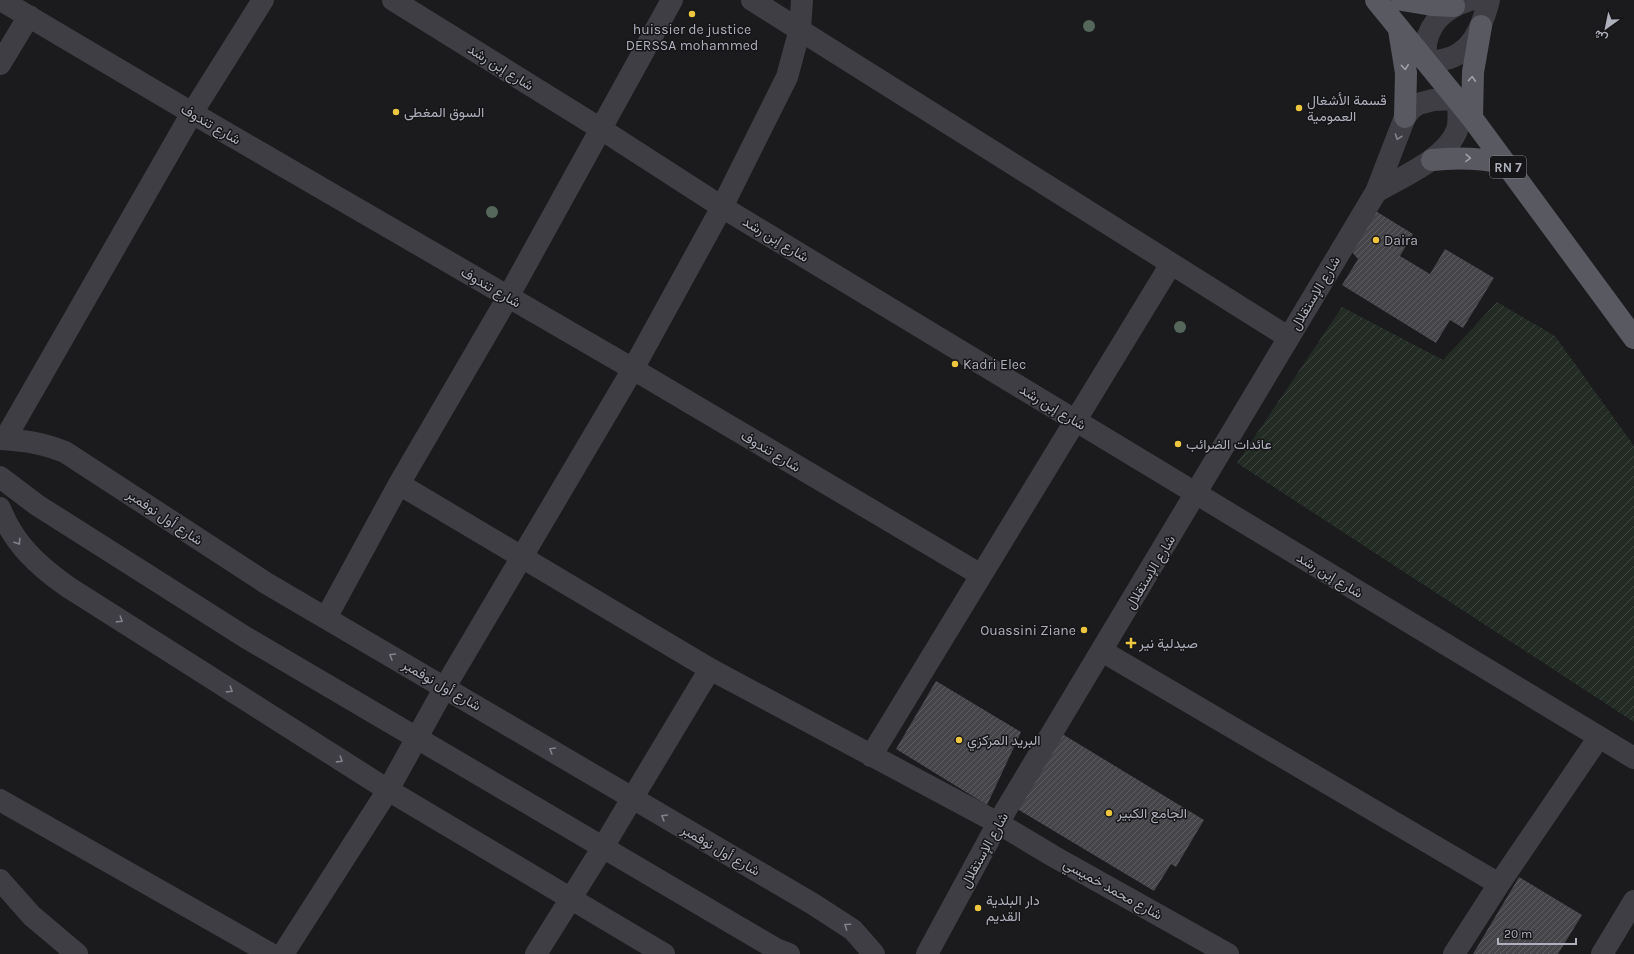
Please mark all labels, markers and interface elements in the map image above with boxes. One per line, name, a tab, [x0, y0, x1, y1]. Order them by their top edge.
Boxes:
north arrow	[1586, 8, 1626, 48]
marker: huissier de justice DERSSA mohammed	[687, 9, 697, 19]
place label: huissier de justice DERSSA mohammed	[626, 21, 758, 54]
text: ش	[1592, 27, 1610, 45]
street label: شارع إبن رشد	[464, 40, 537, 96]
one-way arrow	[1400, 64, 1409, 71]
one-way arrow	[1468, 76, 1477, 82]
place label: قسمة الأشغال العمومية	[1307, 92, 1387, 125]
street label: شارع تندوف	[177, 100, 244, 150]
marker: قسمة الأشغال العمومية	[1294, 103, 1304, 113]
place label: السوق المغطى	[404, 104, 484, 121]
marker: السوق المغطى	[391, 107, 401, 117]
one-way arrow	[1394, 134, 1402, 141]
one-way arrow	[1465, 153, 1471, 162]
road number: RN 7	[1490, 156, 1526, 178]
street label: شارع إبن رشد	[738, 213, 812, 268]
place label: Daira	[1384, 232, 1418, 249]
marker: Daira	[1371, 235, 1381, 245]
street label: شارع الإستقلال	[1287, 253, 1346, 334]
street label: شارع تندوف	[457, 263, 524, 313]
place label: Kadri Elec	[963, 356, 1026, 373]
marker: Kadri Elec	[950, 359, 960, 369]
street label: شارع إبن رشد	[1015, 381, 1089, 436]
street label: شارع تندوف	[737, 427, 804, 478]
place label: عائدات الضرائب	[1186, 436, 1272, 453]
marker: عائدات الضرائب	[1173, 439, 1183, 449]
street label: شارع أول نوفمبر	[121, 485, 206, 551]
street label: شارع الإستقلال	[1122, 532, 1181, 613]
one-way arrow	[13, 538, 21, 545]
street label: شارع إبن رشد	[1292, 549, 1366, 604]
one-way arrow	[116, 616, 123, 623]
place label: Ouassini Ziane	[980, 622, 1076, 639]
marker: Ouassini Ziane	[1079, 625, 1089, 635]
place label: صيدلية نير	[1138, 635, 1198, 652]
marker: صيدلية نير	[1126, 638, 1136, 648]
one-way arrow	[388, 653, 396, 660]
street label: شارع أول نوفمبر	[397, 656, 484, 717]
one-way arrow	[226, 685, 233, 693]
place label: البريد المركزي	[967, 732, 1041, 752]
marker: البريد المركزي	[954, 735, 964, 745]
one-way arrow	[549, 748, 556, 755]
one-way arrow	[336, 755, 343, 762]
place label: الجامع الكبير	[1116, 805, 1187, 824]
marker: الجامع الكبير	[1104, 808, 1114, 818]
street label: شارع الإستقلال	[957, 810, 1014, 892]
one-way arrow	[661, 814, 668, 821]
street label: شارع أول نوفمبر	[676, 821, 763, 882]
street label: شارع محمد خميسي	[1059, 855, 1165, 926]
place label: دار البلدية القديم	[986, 892, 1040, 925]
marker: دار البلدية القديم	[973, 903, 983, 913]
scale bar	[1498, 920, 1576, 946]
one-way arrow	[845, 924, 852, 931]
text: 20 m	[1504, 927, 1532, 941]

